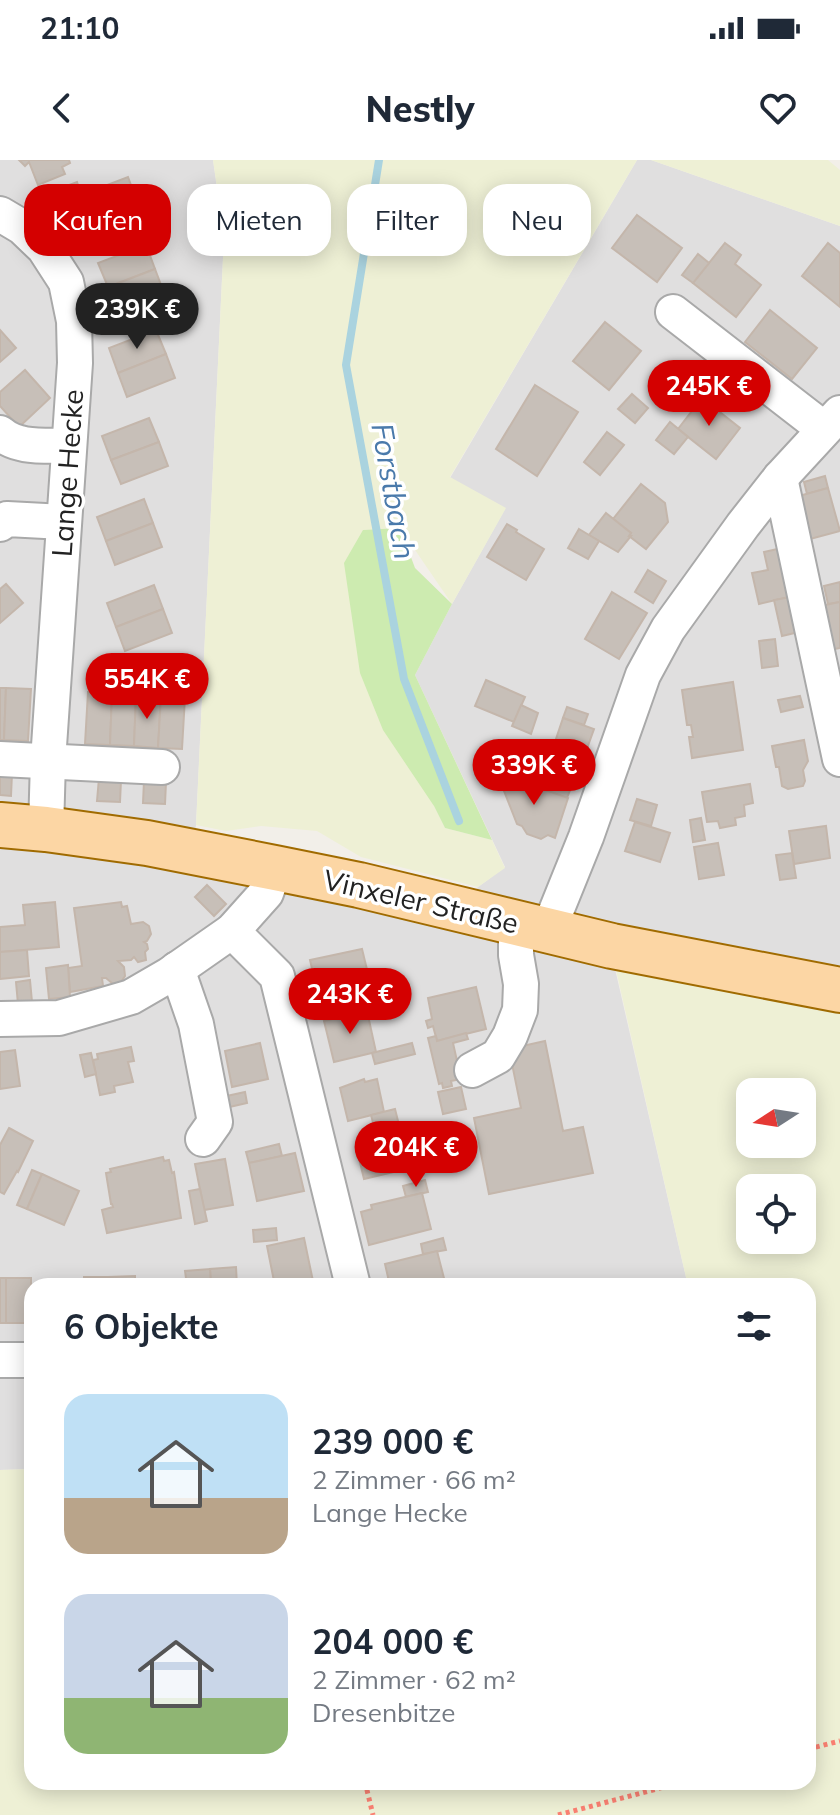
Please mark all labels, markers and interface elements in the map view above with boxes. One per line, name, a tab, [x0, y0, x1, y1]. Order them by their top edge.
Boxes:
text: 21:10	[40, 9, 119, 47]
icon: back	[40, 86, 84, 130]
text: Nestly	[365, 86, 475, 131]
icon: heart	[756, 86, 800, 130]
chip: Kaufen	[24, 184, 171, 256]
chip: Mieten	[187, 184, 331, 256]
chip: Filter	[347, 184, 467, 256]
chip: Neu	[483, 184, 591, 256]
pin: 239K €	[72, 283, 202, 351]
text: 239K €	[94, 292, 180, 325]
pin: 245K €	[644, 360, 774, 428]
text: 245K €	[666, 369, 752, 402]
street label: Lange Hecke	[44, 388, 90, 558]
water label: Forstbach	[363, 420, 425, 562]
pin: 554K €	[82, 653, 212, 721]
text: 554K €	[104, 662, 190, 695]
pin: 339K €	[469, 739, 599, 807]
text: 339K €	[491, 748, 577, 781]
street label: Vinxeler Straße	[320, 862, 522, 940]
pin: 243K €	[285, 968, 415, 1036]
text: 243K €	[307, 977, 393, 1010]
north arrow	[736, 1078, 816, 1158]
map controls	[736, 1078, 816, 1254]
pin: 204K €	[351, 1121, 481, 1189]
text: 204K €	[373, 1130, 459, 1163]
button: locate	[736, 1174, 816, 1254]
icon: filters	[732, 1304, 776, 1348]
text: 6 Objekte	[64, 1305, 219, 1348]
text: 239 000 €	[312, 1420, 473, 1463]
icon: home	[128, 1426, 224, 1522]
text: 2 Zimmer · 66 m²	[312, 1463, 516, 1496]
text: Lange Hecke	[312, 1496, 468, 1529]
text: 204 000 €	[312, 1620, 473, 1663]
icon: home	[128, 1626, 224, 1722]
text: 2 Zimmer · 62 m²	[312, 1663, 516, 1696]
text: Dresenbitze	[312, 1696, 455, 1729]

